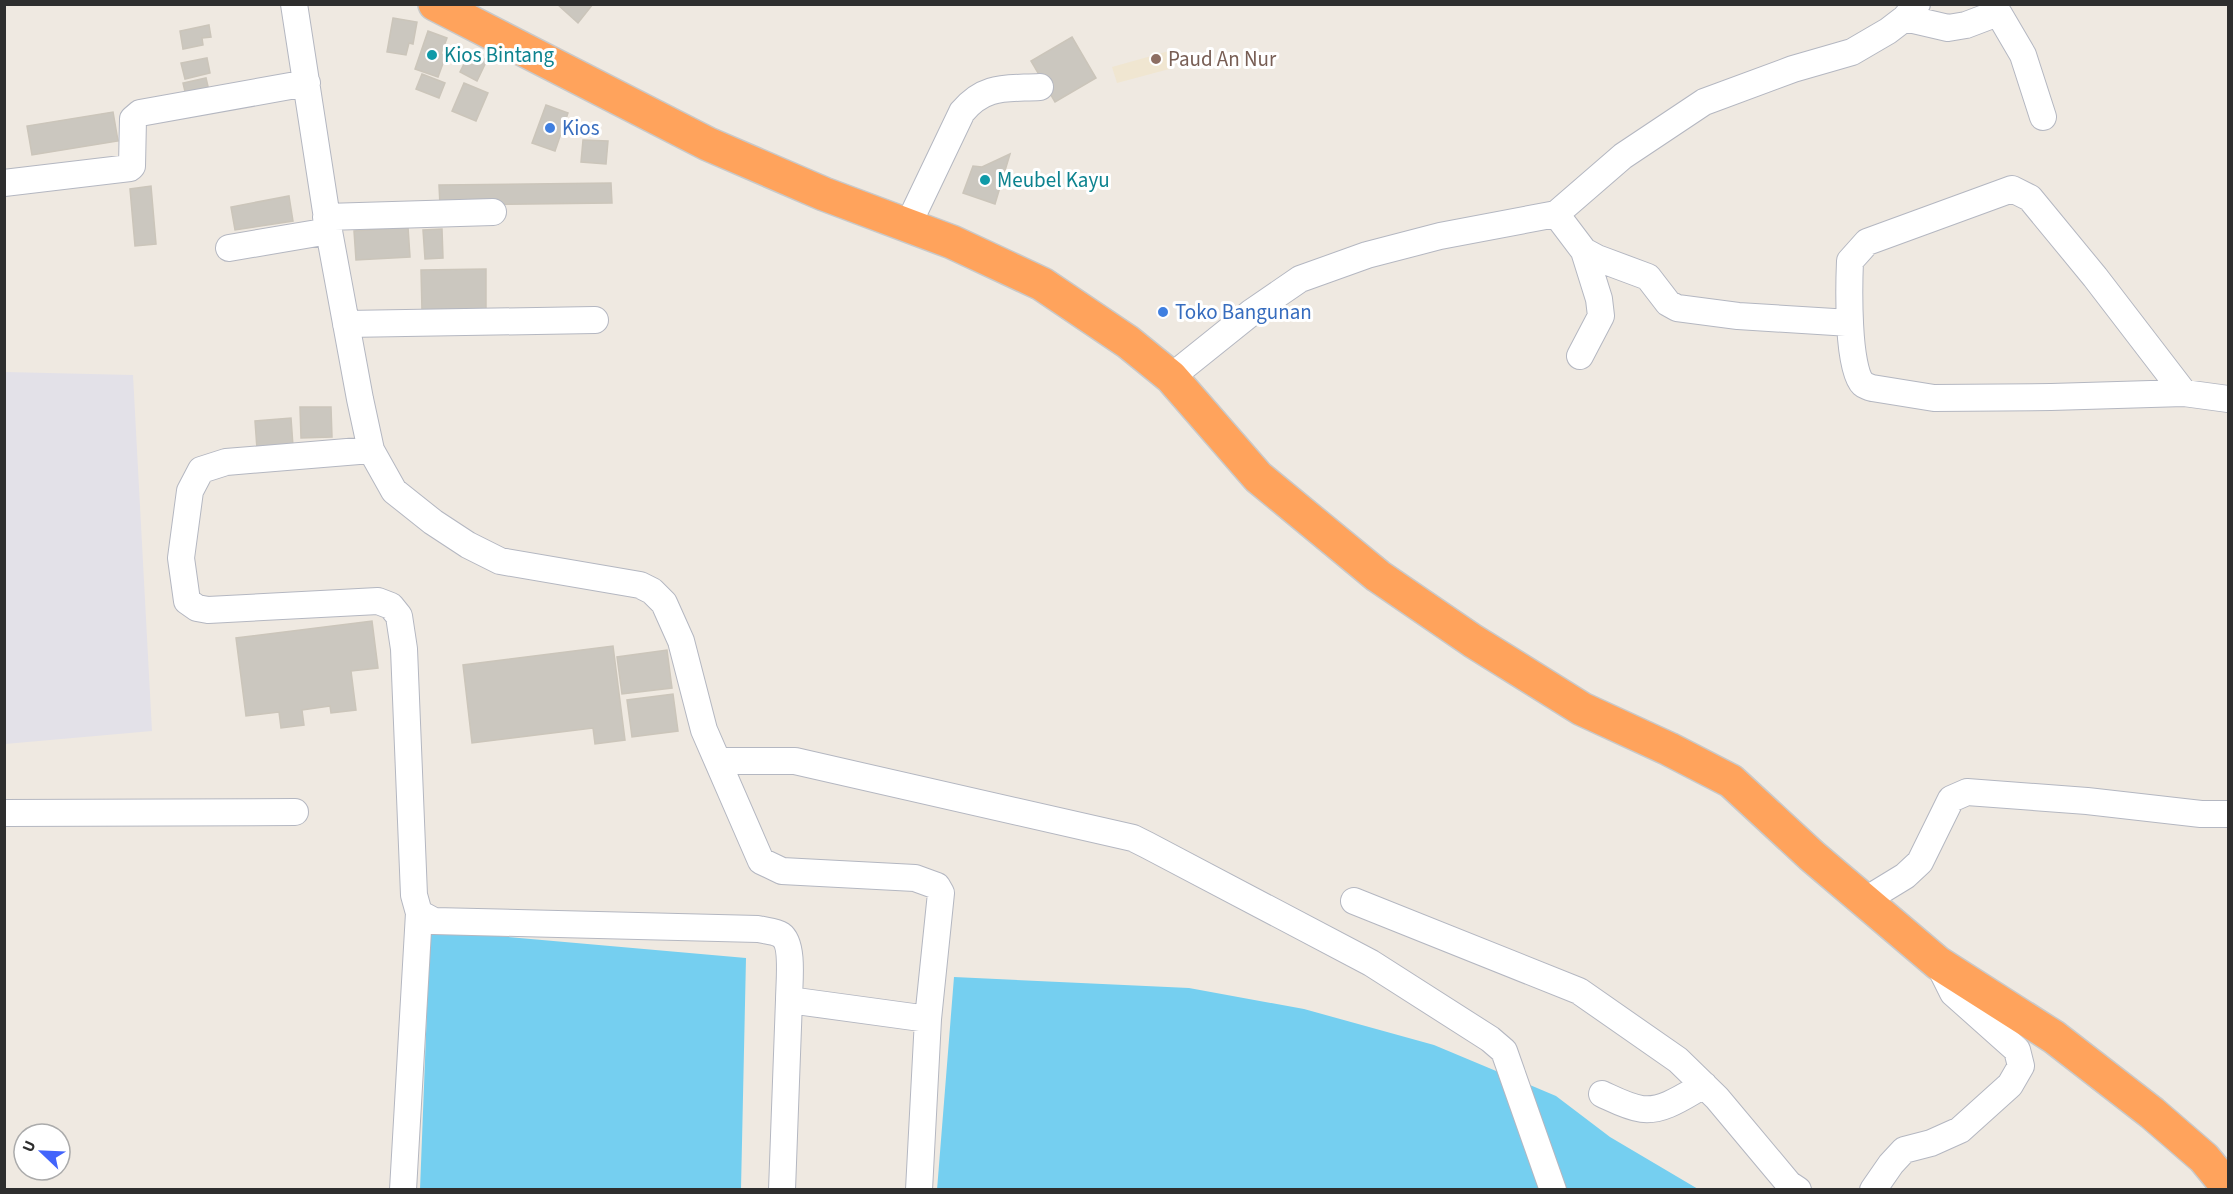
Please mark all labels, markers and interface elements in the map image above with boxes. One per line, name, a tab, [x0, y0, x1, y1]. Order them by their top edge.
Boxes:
place label: Kios Bintang	[444, 40, 554, 70]
place label: Paud An Nur	[1168, 44, 1277, 74]
marker: Kios Bintang	[425, 48, 439, 62]
marker: Paud An Nur	[1149, 52, 1163, 66]
place label: Kios	[562, 113, 600, 143]
marker: Kios	[543, 121, 557, 135]
place label: Meubel Kayu	[997, 165, 1110, 195]
marker: Meubel Kayu	[978, 173, 992, 187]
place label: Toko Bangunan	[1175, 297, 1312, 327]
marker: Toko Bangunan	[1156, 305, 1170, 319]
north arrow	[12, 1122, 72, 1182]
text: U	[17, 1137, 41, 1156]

